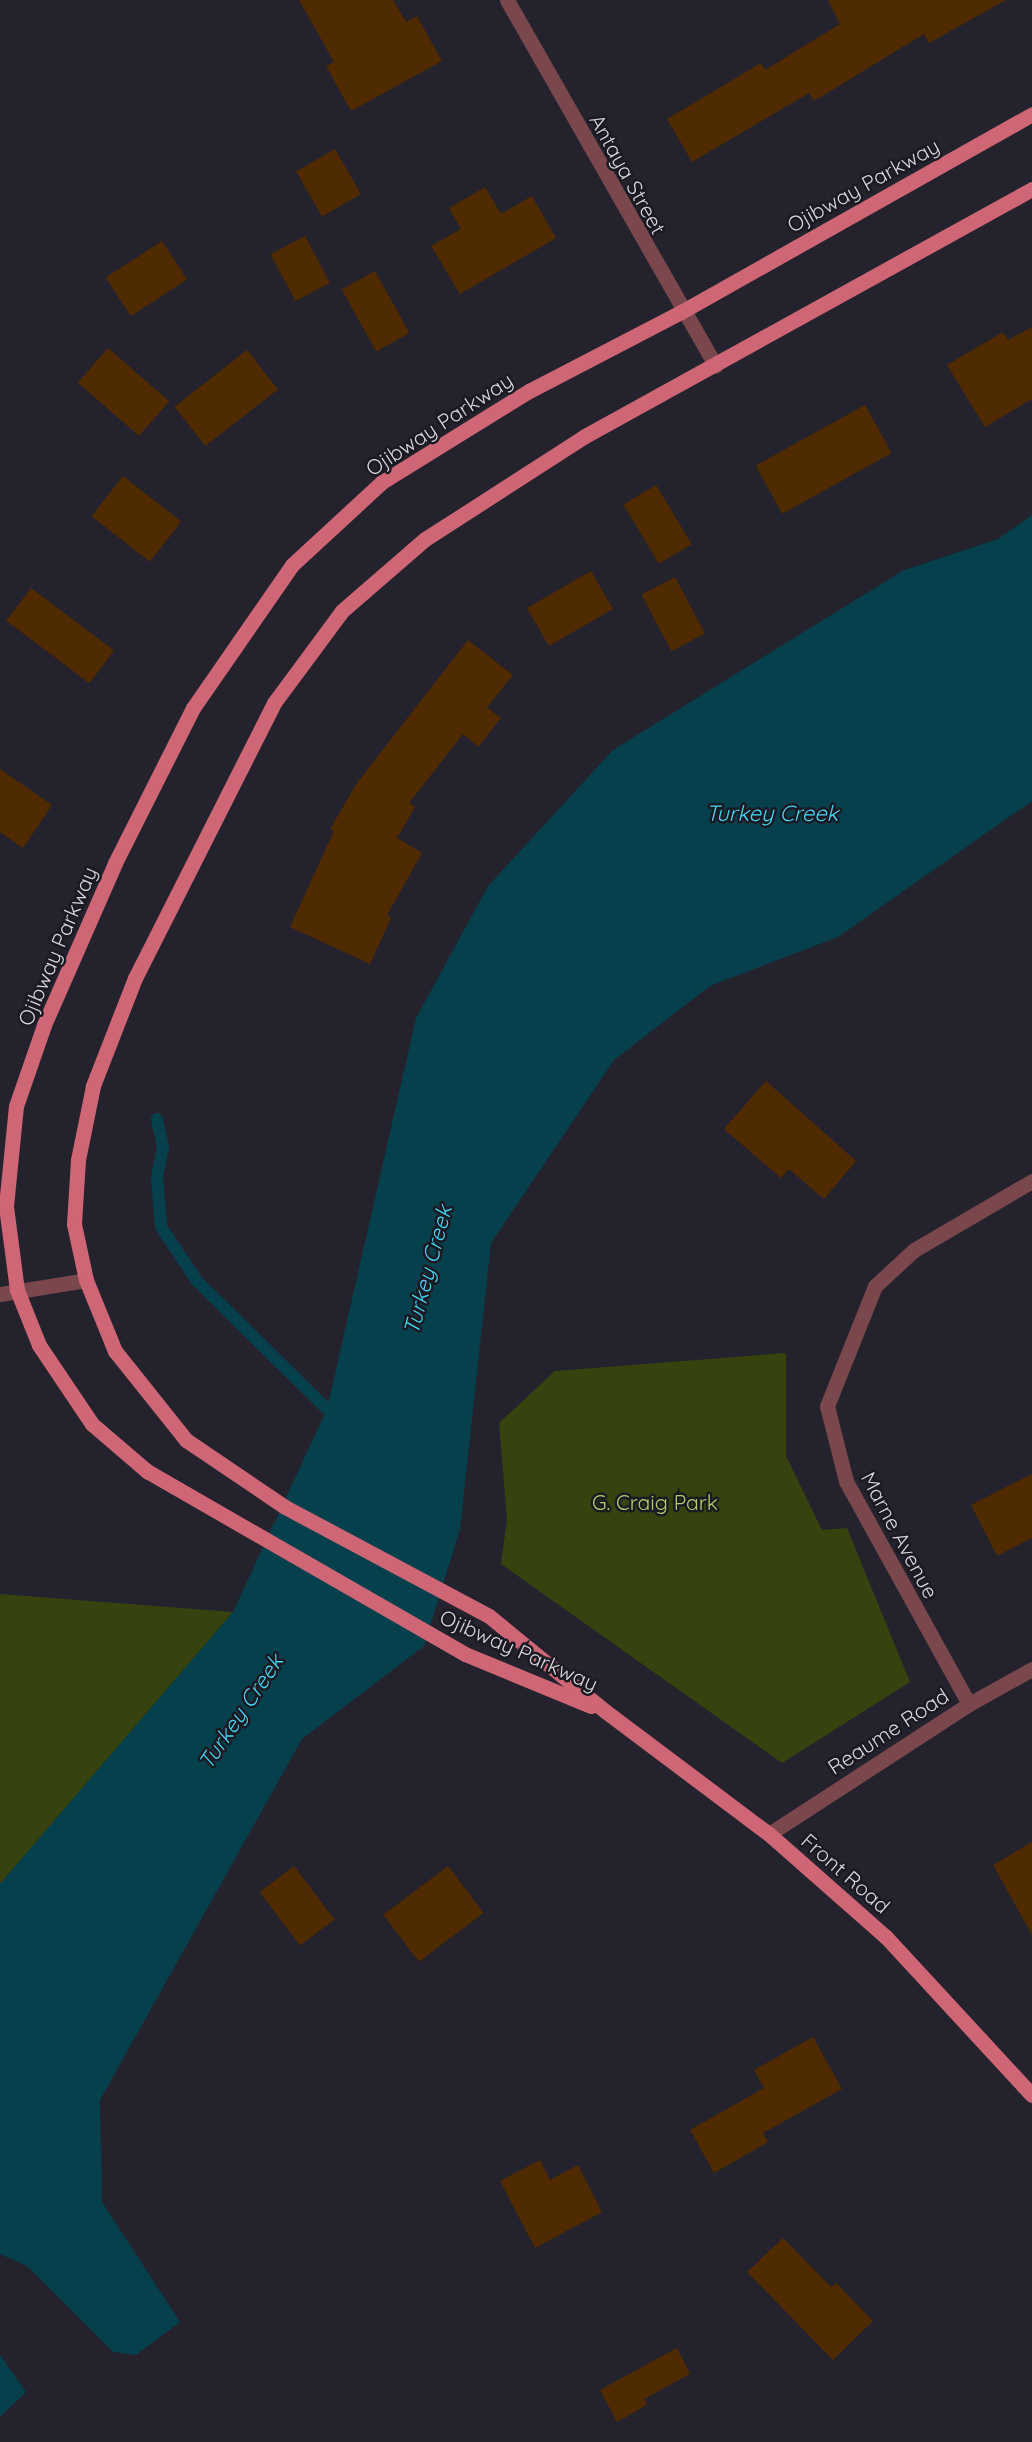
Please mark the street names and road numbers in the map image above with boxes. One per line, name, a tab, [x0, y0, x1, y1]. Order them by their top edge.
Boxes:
street label: Antaya Street	[585, 110, 671, 238]
street label: Ojibway Parkway	[782, 133, 944, 237]
street label: Ojibway Parkway	[361, 367, 517, 481]
street label: Ojibway Parkway	[12, 863, 102, 1029]
street label: Marne Avenue	[856, 1467, 944, 1603]
street label: Ojibway Parkway	[436, 1604, 602, 1696]
street label: Reaume Road	[823, 1683, 953, 1779]
street label: Front Road	[797, 1828, 895, 1918]

